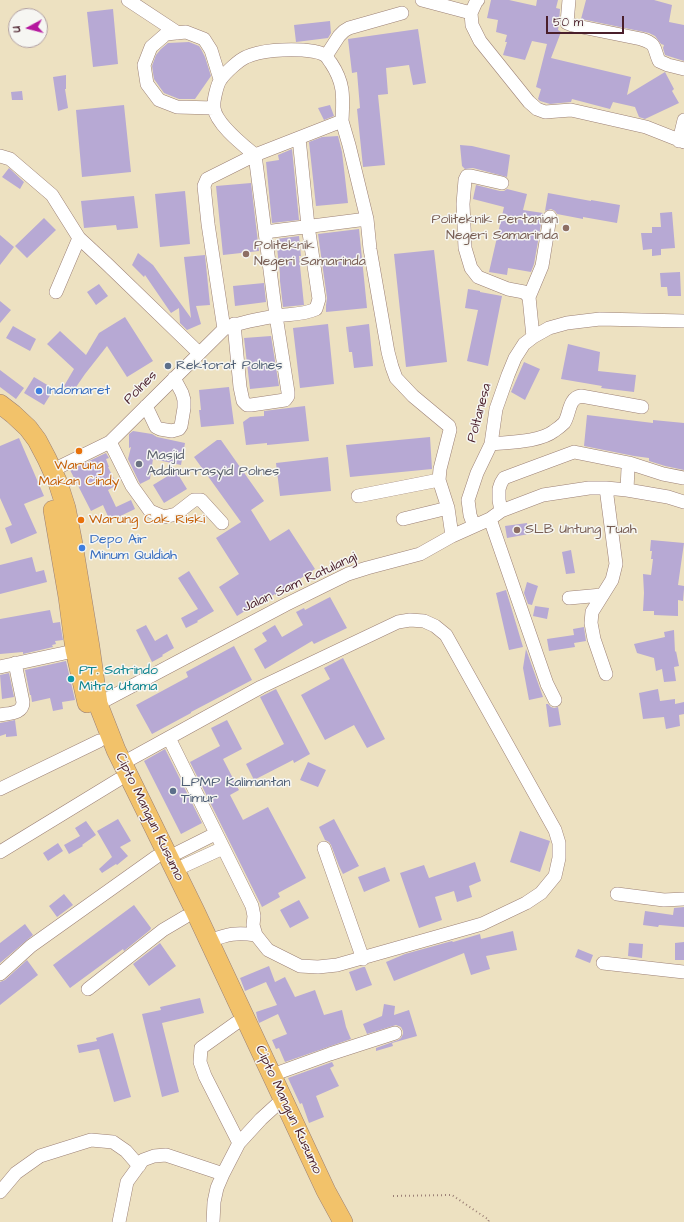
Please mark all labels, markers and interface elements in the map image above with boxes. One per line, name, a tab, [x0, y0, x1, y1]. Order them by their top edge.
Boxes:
north arrow	[8, 8, 48, 48]
scale bar	[548, 8, 626, 34]
text: 50 m	[553, 14, 583, 31]
text: U	[9, 25, 24, 33]
place label: Politeknik Pertanian Negeri Samarinda	[431, 212, 558, 244]
marker: Politeknik Pertanian Negeri Samarinda	[561, 223, 571, 233]
place label: Politeknik Negeri Samarinda	[254, 238, 366, 270]
marker: Politeknik Negeri Samarinda	[241, 249, 251, 259]
place label: Rektorat Polnes	[176, 358, 282, 374]
marker: Rektorat Polnes	[163, 361, 173, 371]
street label: Polnes	[121, 368, 161, 408]
street label: Poltanesa	[464, 382, 496, 444]
place label: Indomaret	[47, 383, 110, 399]
marker: Indomaret	[34, 386, 44, 396]
marker: Warung Makan Cindy	[74, 446, 84, 456]
place label: Masjid Addinurrasyid Polnes	[147, 448, 279, 480]
place label: Warung Makan Cindy	[39, 458, 119, 490]
marker: Masjid Addinurrasyid Polnes	[134, 459, 144, 469]
place label: Warung Cak Riski	[89, 512, 205, 528]
marker: Warung Cak Riski	[76, 515, 86, 525]
place label: SLB Untung Tuah	[525, 522, 637, 538]
marker: SLB Untung Tuah	[512, 525, 522, 535]
place label: Depo Air Minum Quldiah	[90, 532, 177, 564]
marker: Depo Air Minum Quldiah	[77, 543, 87, 553]
street label: Jalan Sam Ratulangi	[240, 549, 360, 617]
place label: PT. Satrindo Mitra Utama	[79, 663, 158, 696]
marker: PT. Satrindo Mitra Utama	[66, 674, 76, 684]
street label: Cipto Mangun Kusumo	[111, 750, 187, 884]
place label: LPMP Kalimantan Timur	[181, 775, 290, 808]
marker: LPMP Kalimantan Timur	[168, 786, 178, 796]
street label: Cipto Mangun Kusumo	[251, 1043, 325, 1177]

